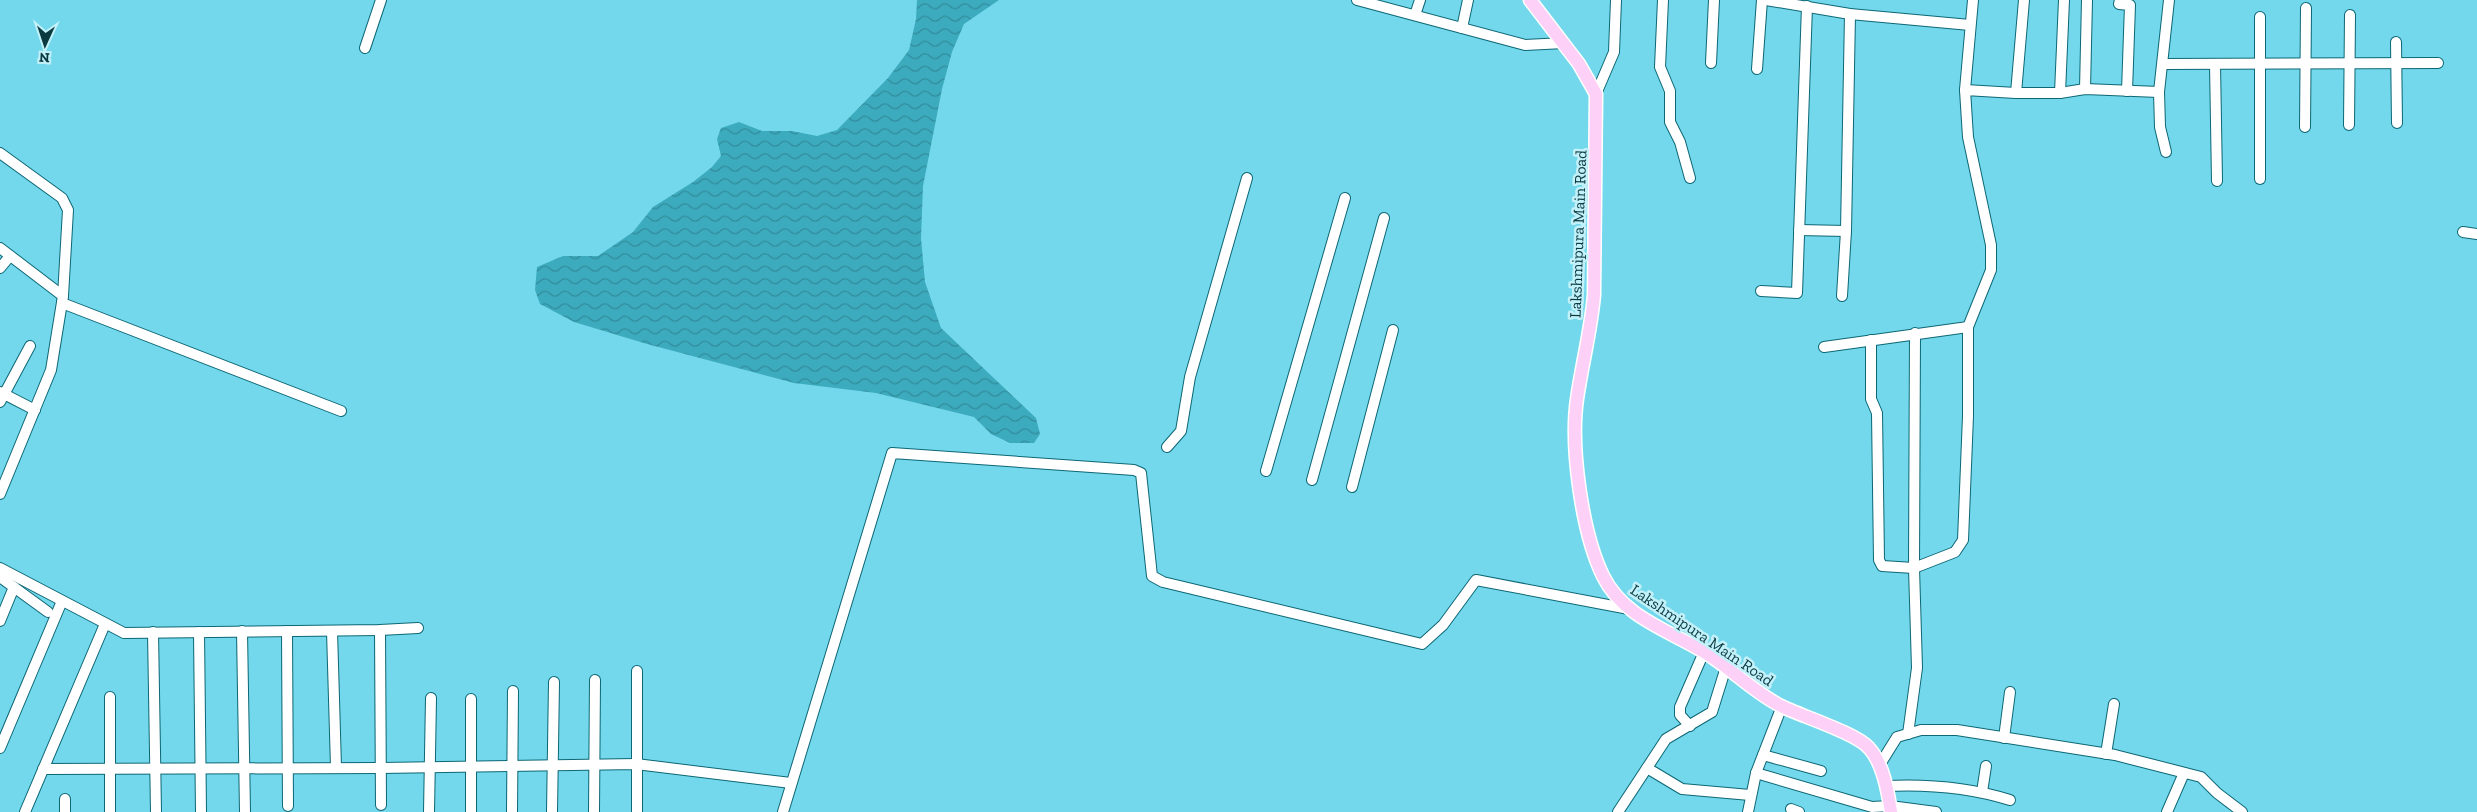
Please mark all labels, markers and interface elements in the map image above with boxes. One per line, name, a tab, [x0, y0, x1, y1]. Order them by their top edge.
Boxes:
north arrow	[20, 20, 70, 70]
text: N	[38, 49, 50, 66]
street label: Lakshmipura Main Road	[1566, 149, 1590, 318]
street label: Lakshmipura Main Road	[1627, 580, 1777, 690]

